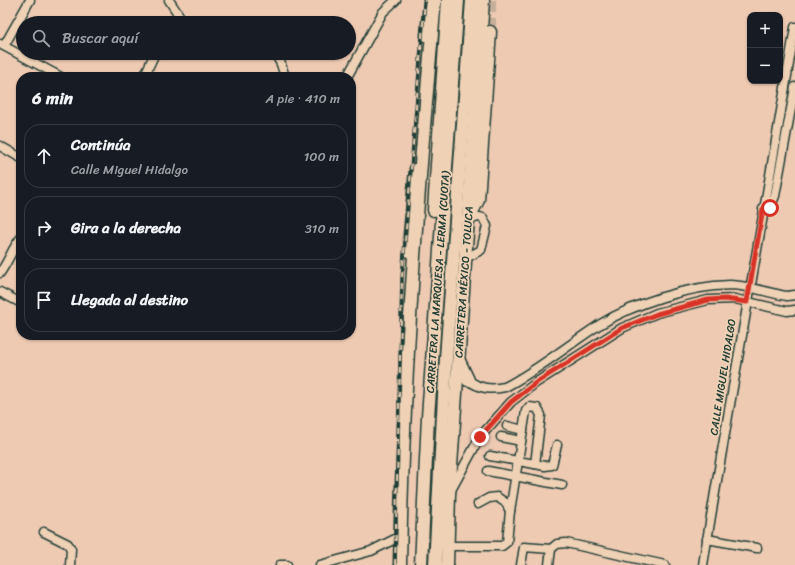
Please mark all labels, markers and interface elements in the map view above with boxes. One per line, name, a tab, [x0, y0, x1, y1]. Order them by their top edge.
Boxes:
map controls	[747, 12, 783, 84]
button: +	[747, 12, 783, 48]
search box	[16, 16, 356, 60]
text: Buscar aquí	[62, 25, 139, 51]
icon: search	[30, 27, 52, 49]
button: −	[747, 48, 783, 84]
text: 6 min	[32, 83, 73, 113]
text: A pie · 410 m	[265, 87, 340, 110]
text: Continúa	[71, 132, 130, 158]
icon: ahead	[33, 145, 55, 167]
text: 100 m	[304, 145, 339, 168]
text: Calle Miguel Hidalgo	[71, 158, 188, 181]
street label: CARRETERA LA MARQUESA - LERMA (CUOTA)	[421, 169, 455, 394]
route start	[761, 199, 779, 217]
street label: CARRETERA MÉXICO - TOLUCA	[449, 206, 479, 358]
text: Gira a la derecha	[71, 215, 181, 241]
icon: right	[33, 217, 55, 239]
text: 310 m	[305, 217, 339, 240]
text: Llegada al destino	[71, 287, 188, 313]
icon: arrive	[33, 289, 55, 311]
street label: CALLE MIGUEL HIDALGO	[704, 317, 742, 437]
route end	[471, 428, 489, 446]

